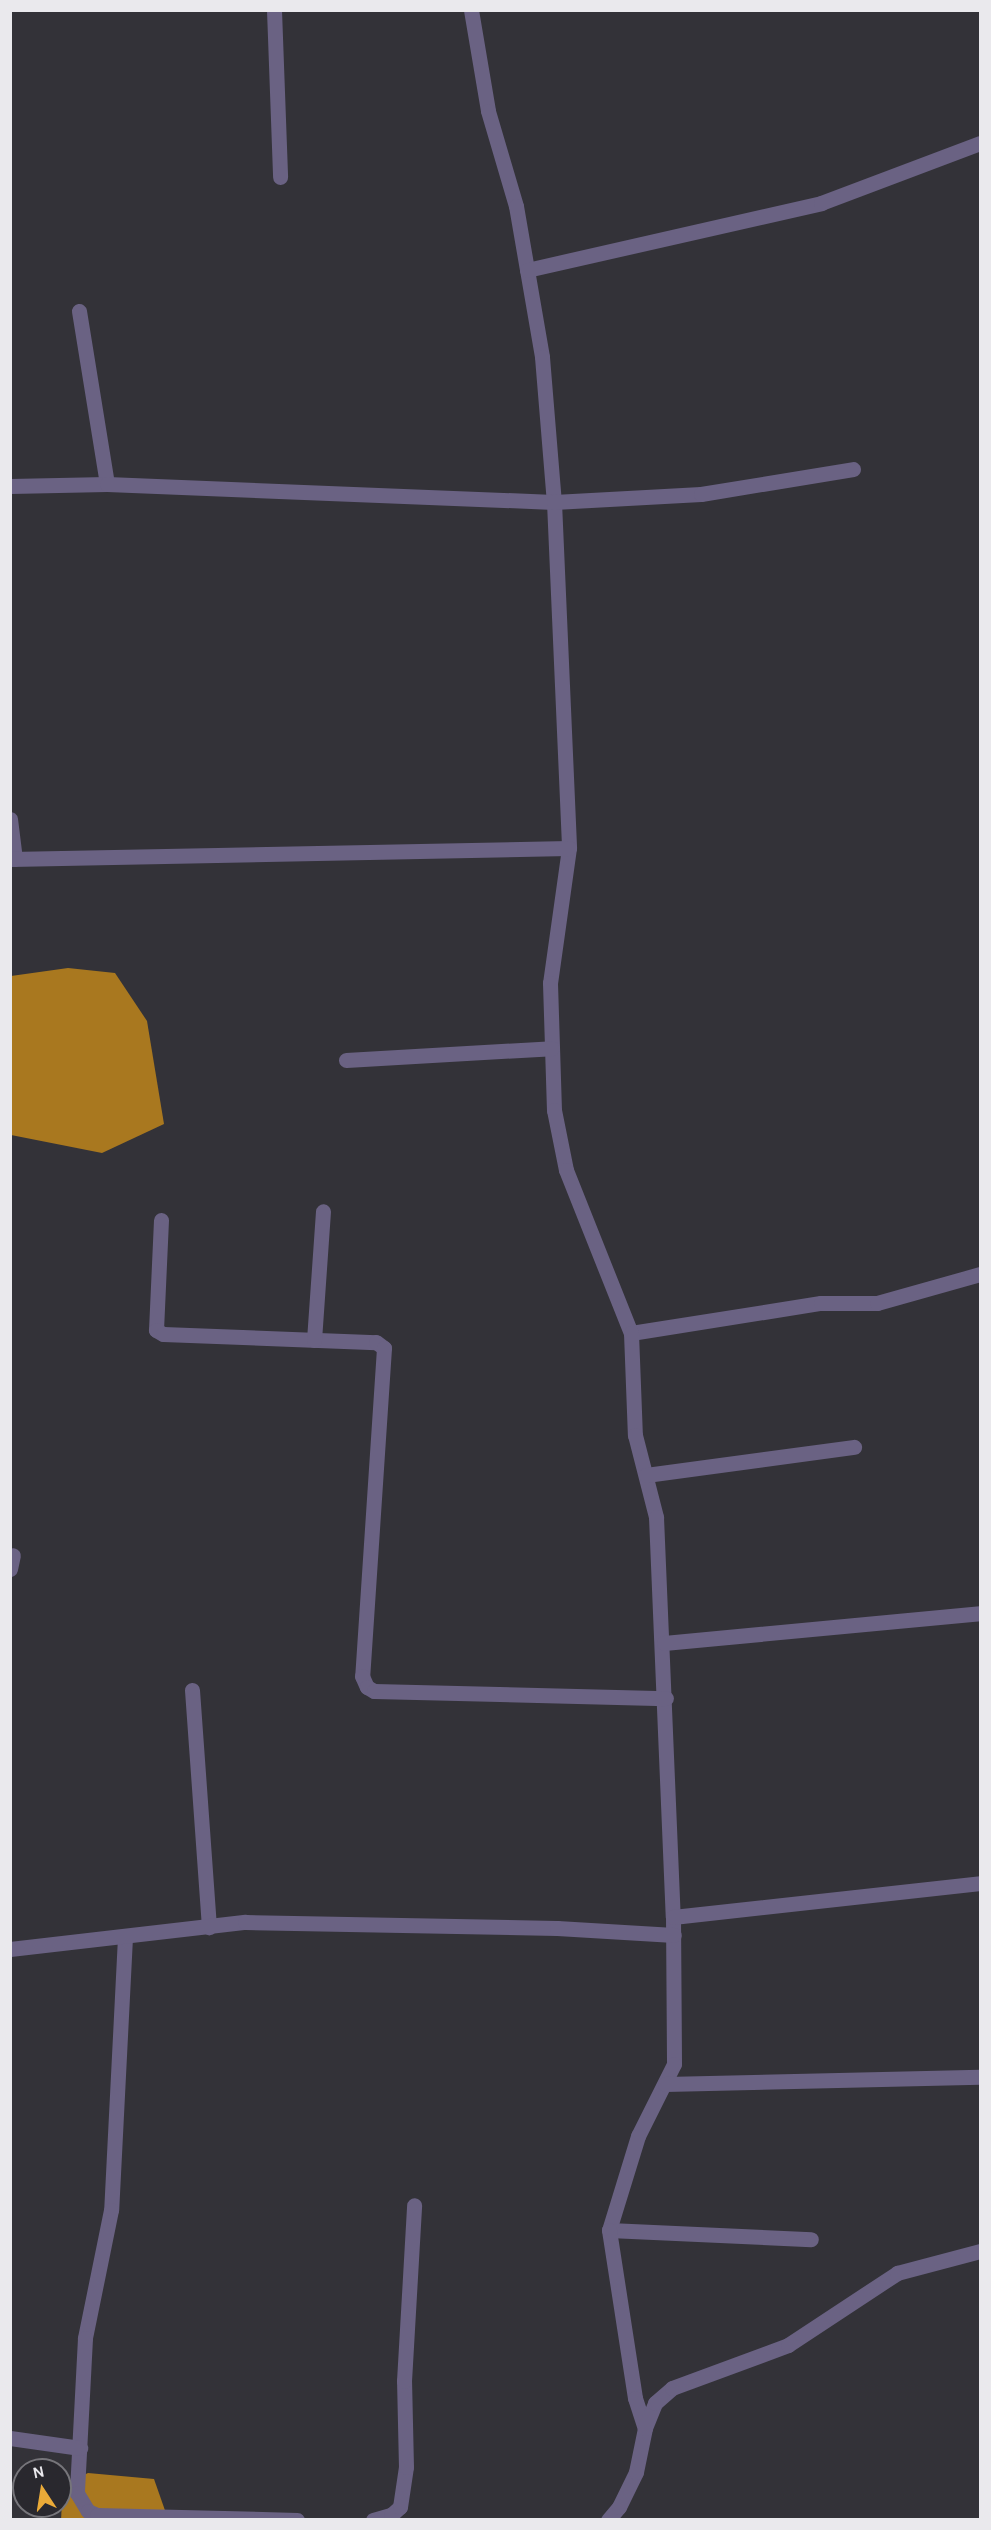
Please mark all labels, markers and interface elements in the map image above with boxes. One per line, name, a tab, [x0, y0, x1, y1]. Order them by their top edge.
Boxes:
north arrow	[12, 2458, 72, 2518]
text: N	[31, 2461, 46, 2482]

